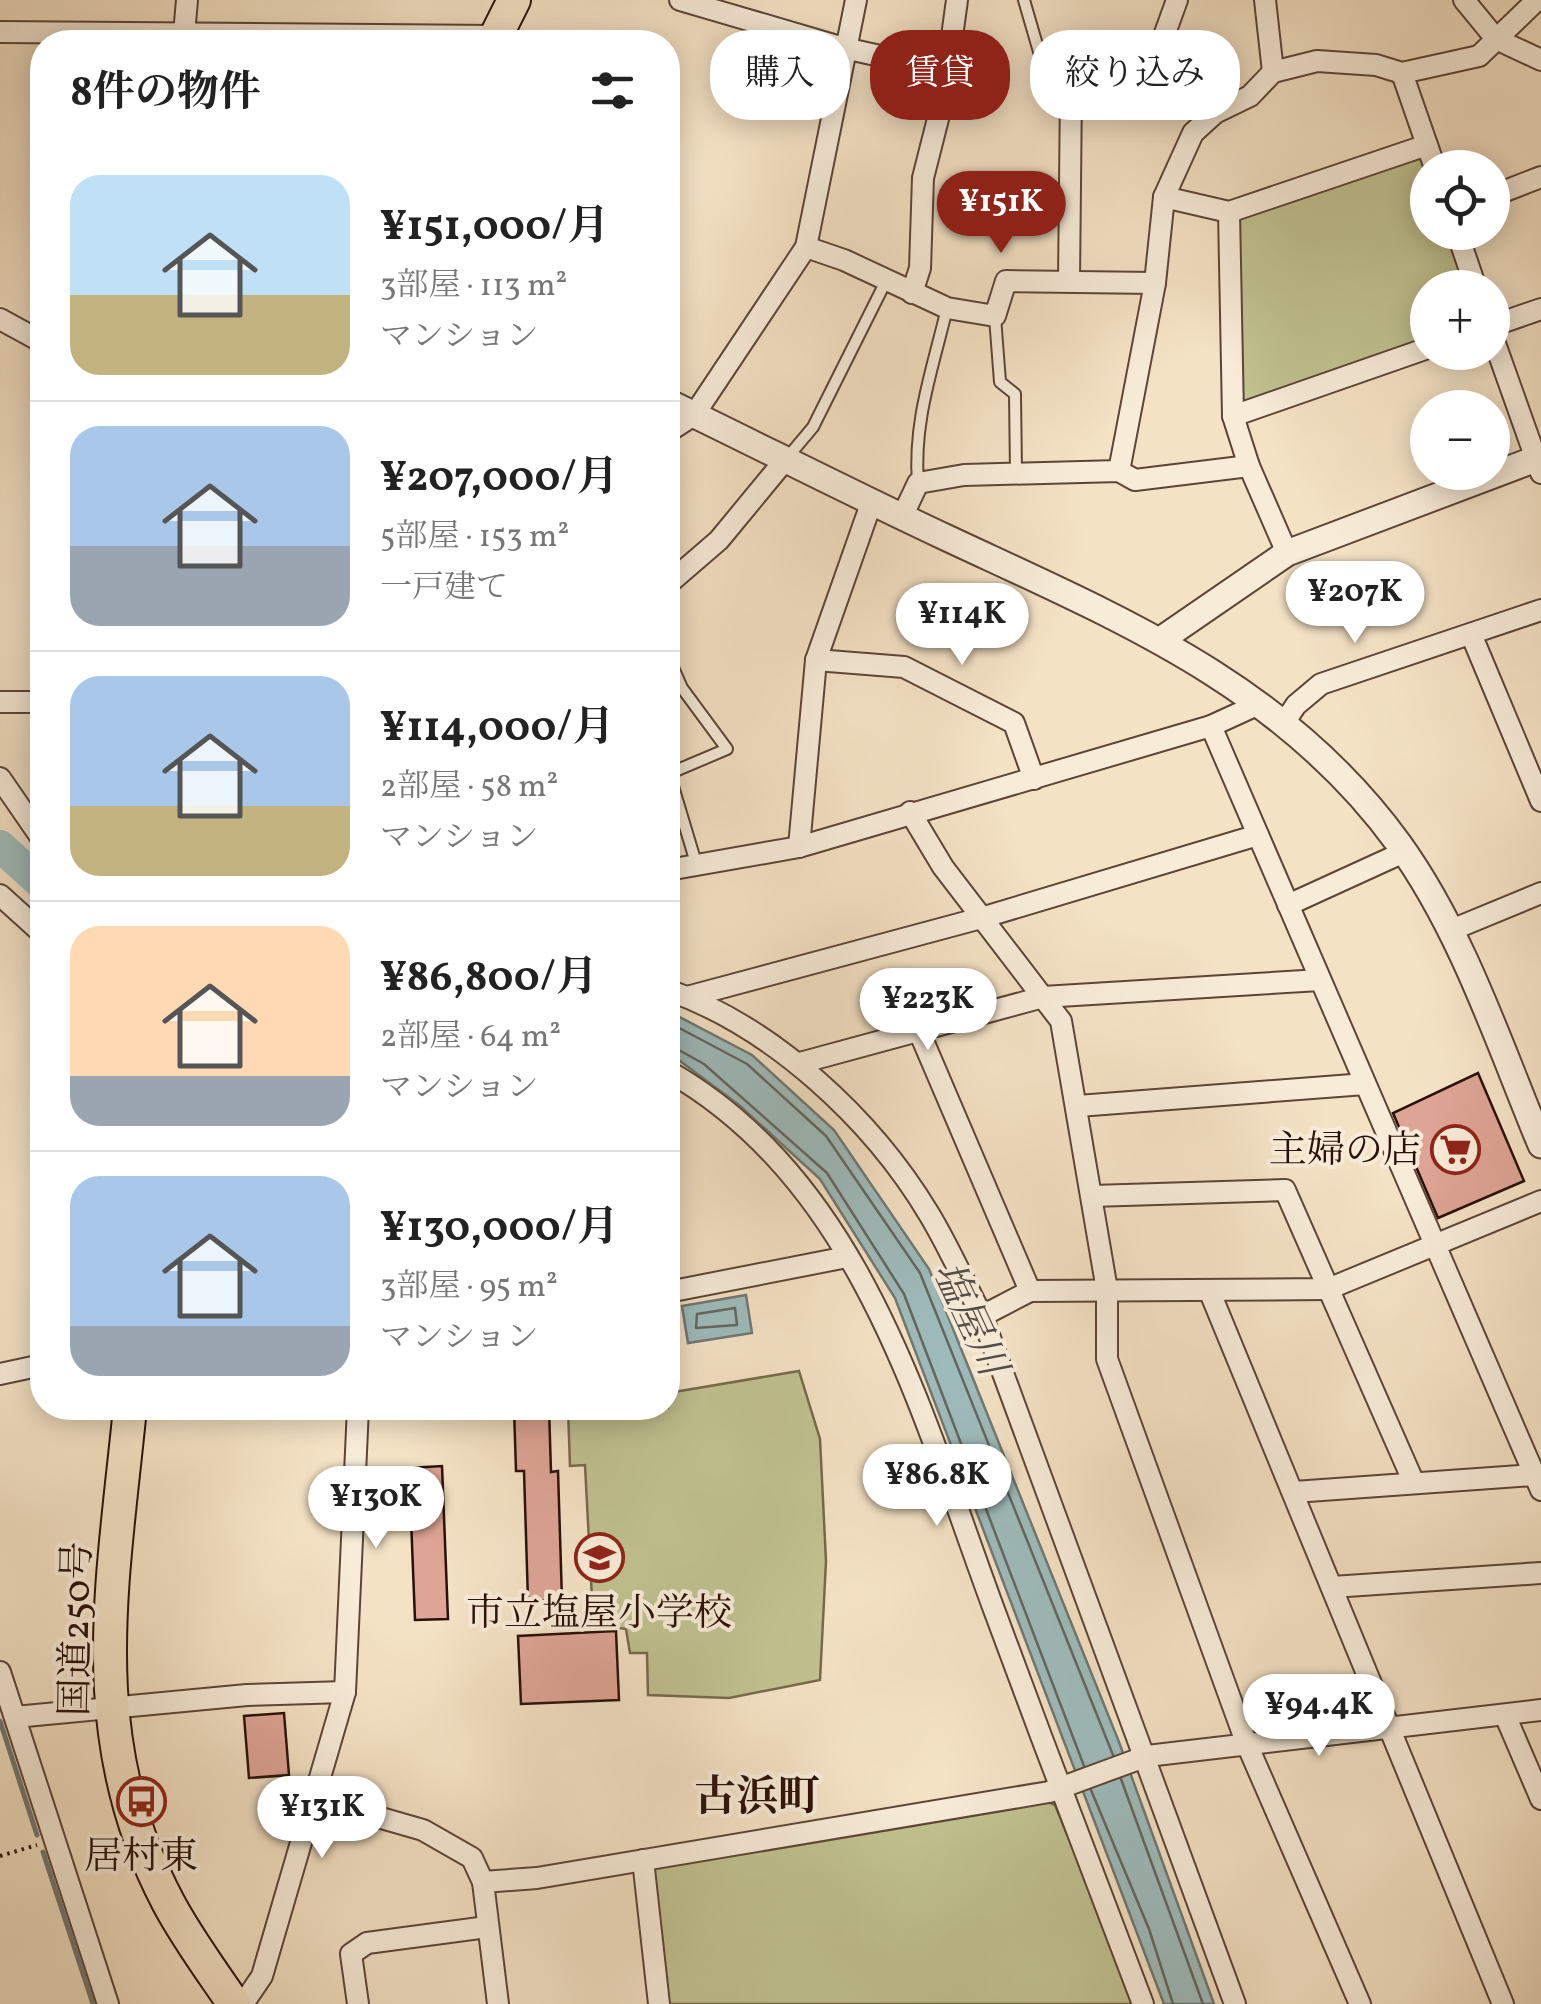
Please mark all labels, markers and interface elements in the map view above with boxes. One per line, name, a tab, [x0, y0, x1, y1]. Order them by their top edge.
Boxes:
chip: 購入	[710, 30, 850, 120]
chip: 賃貸	[870, 30, 1010, 120]
chip: 絞り込み	[1030, 30, 1240, 120]
icon: filters	[585, 63, 640, 118]
text: 8件の物件	[70, 65, 261, 124]
map controls	[1410, 150, 1510, 490]
button: locate	[1410, 150, 1510, 250]
pin: ¥151K	[931, 171, 1071, 256]
text: ¥151K	[959, 181, 1043, 225]
text: ¥151,000/月	[380, 199, 609, 258]
icon: home	[150, 215, 270, 335]
text: 3部屋 · 113 m²	[380, 265, 567, 309]
button: +	[1410, 270, 1510, 370]
text: マンション	[380, 316, 539, 360]
button: −	[1410, 390, 1510, 490]
text: ¥207,000/月	[380, 450, 619, 509]
icon: home	[150, 466, 270, 586]
text: 5部屋 · 153 m²	[380, 516, 569, 560]
pin: ¥207K	[1285, 561, 1425, 646]
text: 一戸建て	[380, 567, 508, 611]
text: ¥207K	[1308, 571, 1402, 615]
pin: ¥114K	[892, 583, 1032, 668]
text: ¥114K	[918, 593, 1006, 637]
text: ¥114,000/月	[380, 700, 614, 759]
icon: home	[150, 716, 270, 836]
text: 2部屋 · 58 m²	[380, 766, 558, 810]
text: マンション	[380, 817, 539, 861]
text: ¥86,800/月	[380, 950, 598, 1009]
icon: home	[150, 966, 270, 1086]
pin: ¥223K	[858, 968, 998, 1053]
text: ¥223K	[882, 978, 974, 1022]
text: 2部屋 · 64 m²	[380, 1016, 561, 1060]
text: マンション	[380, 1067, 539, 1111]
supermarket icon: 主婦の店	[1430, 1123, 1482, 1175]
place label: 主婦の店	[1269, 1126, 1421, 1179]
text: ¥130,000/月	[380, 1200, 619, 1259]
icon: home	[150, 1216, 270, 1336]
water label: 塩屋川	[917, 1253, 1020, 1390]
text: 3部屋 · 95 m²	[380, 1266, 558, 1310]
text: マンション	[380, 1317, 539, 1361]
pin: ¥86.8K	[856, 1444, 1018, 1529]
text: ¥86.8K	[885, 1454, 989, 1498]
pin: ¥130K	[306, 1466, 446, 1551]
text: ¥130K	[330, 1476, 422, 1520]
school or university icon: 市立塩屋小学校	[573, 1532, 625, 1584]
street label: 国道250号	[50, 1541, 107, 1717]
place label: 市立塩屋小学校	[466, 1589, 732, 1642]
pin: ¥94.4K	[1238, 1674, 1400, 1759]
text: ¥94.4K	[1265, 1684, 1373, 1728]
district label: 古浜町	[694, 1770, 820, 1829]
bus stop icon: 居村東	[115, 1775, 167, 1827]
pin: ¥131K	[252, 1776, 392, 1861]
text: ¥131K	[279, 1786, 365, 1830]
place label: 居村東	[84, 1832, 198, 1885]

